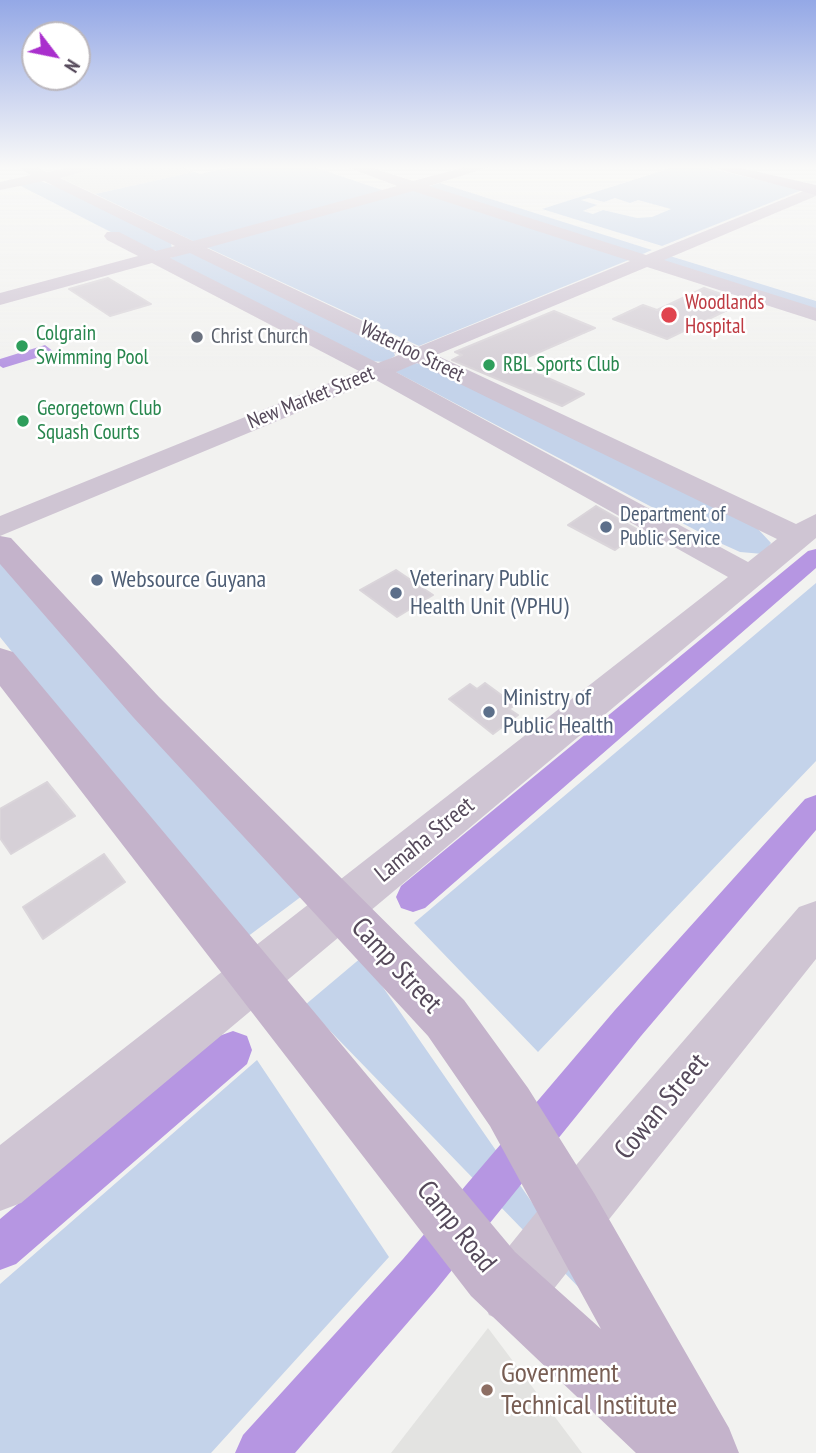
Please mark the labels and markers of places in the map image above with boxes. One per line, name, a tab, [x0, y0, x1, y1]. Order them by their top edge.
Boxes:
place label: Woodlands Hospital	[685, 290, 764, 340]
marker: Woodlands Hospital	[659, 305, 679, 325]
place label: Colgrain Swimming Pool	[36, 321, 148, 371]
place label: Christ Church	[211, 324, 308, 350]
marker: Christ Church	[189, 329, 205, 345]
marker: Colgrain Swimming Pool	[14, 338, 30, 354]
place label: RBL Sports Club	[503, 352, 620, 378]
marker: RBL Sports Club	[481, 357, 497, 373]
place label: Georgetown Club Squash Courts	[37, 396, 162, 446]
marker: Georgetown Club Squash Courts	[15, 413, 31, 429]
place label: Department of Public Service	[620, 502, 725, 552]
marker: Department of Public Service	[598, 519, 614, 535]
place label: Veterinary Public Health Unit (VPHU)	[410, 565, 569, 621]
place label: Websource Guyana	[111, 566, 266, 594]
marker: Websource Guyana	[89, 572, 105, 588]
marker: Veterinary Public Health Unit (VPHU)	[388, 585, 404, 601]
place label: Ministry of Public Health	[503, 684, 614, 740]
marker: Ministry of Public Health	[481, 704, 497, 720]
place label: Government Technical Institute	[501, 1357, 677, 1423]
marker: Government Technical Institute	[479, 1382, 495, 1398]

